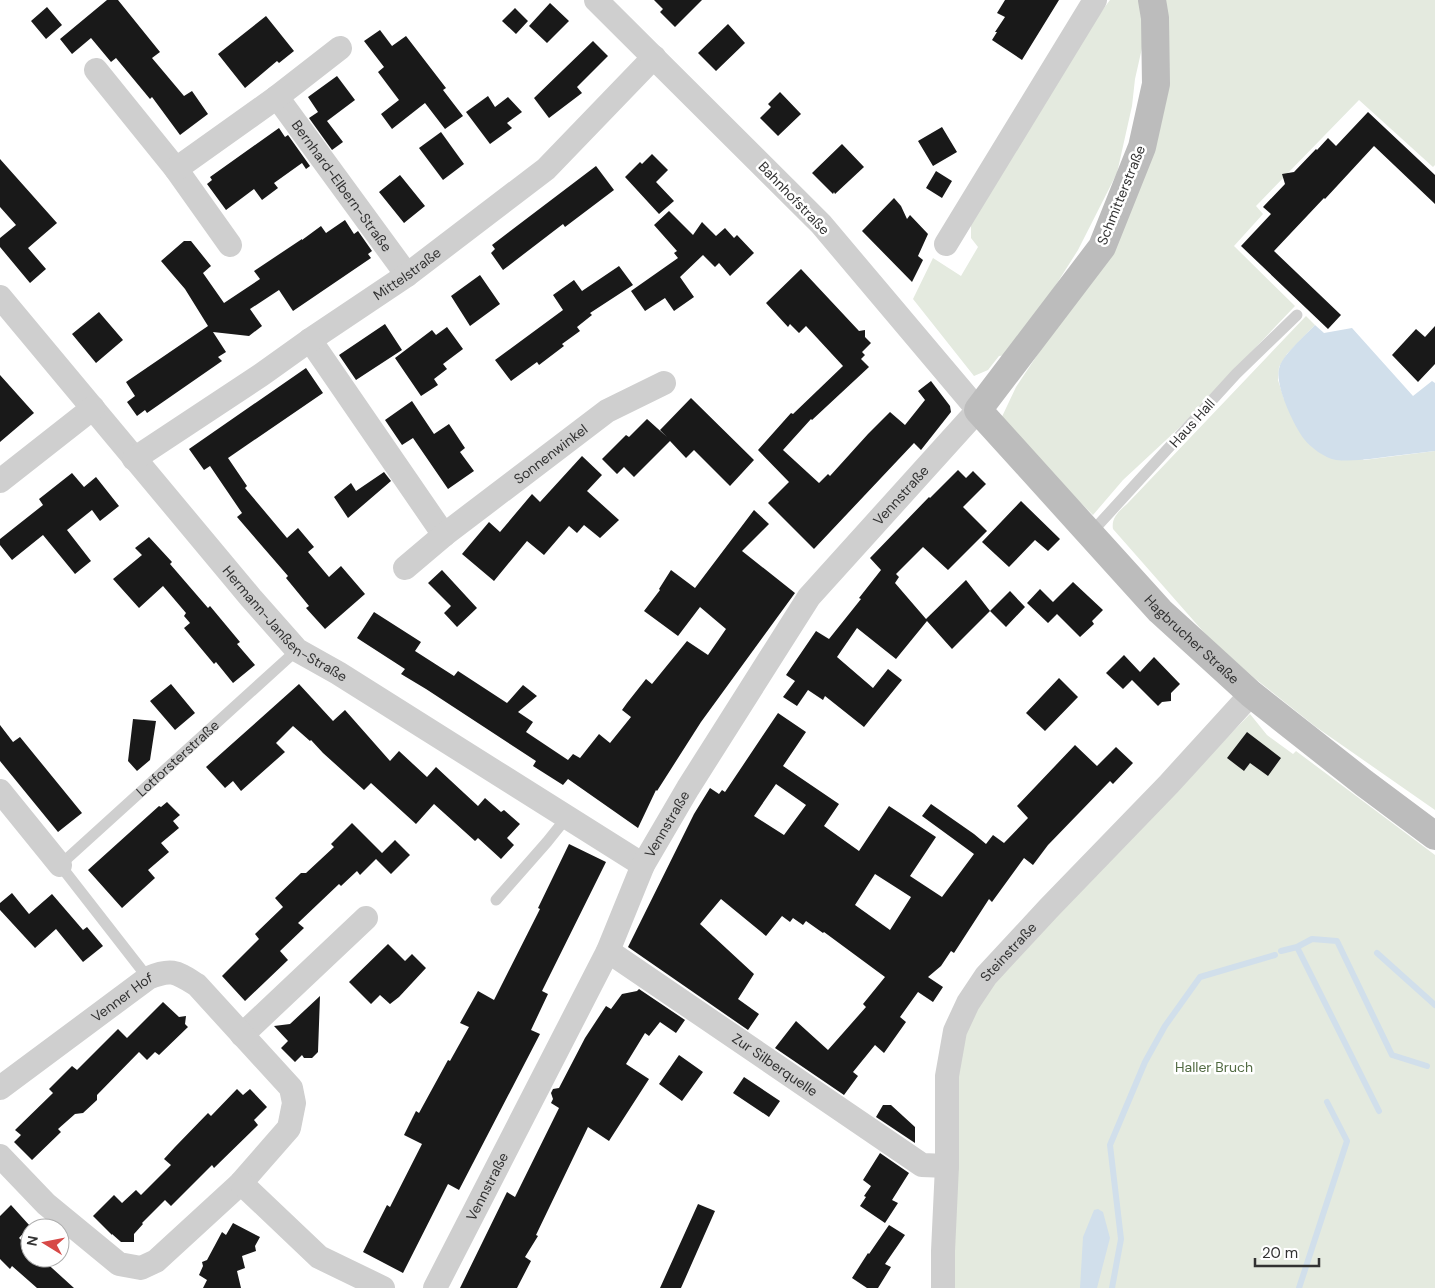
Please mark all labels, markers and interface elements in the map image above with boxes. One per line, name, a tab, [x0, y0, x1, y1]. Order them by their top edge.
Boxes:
street label: Bernhard-Elbern-Straße	[288, 116, 396, 255]
street label: Schmitterstraße	[1093, 142, 1149, 247]
street label: Bahnhofstraße	[755, 158, 834, 238]
street label: Mittelstraße	[370, 243, 445, 304]
street label: Haus Hall	[1165, 395, 1219, 451]
street label: Sonnenwinkel	[510, 420, 591, 488]
street label: Vennstraße	[869, 462, 933, 529]
street label: Hermann-Janßen-Straße	[219, 562, 351, 686]
street label: Hagbrucher Straße	[1140, 591, 1243, 688]
street label: Lotforsterstraße	[132, 716, 223, 801]
street label: Vennstraße	[640, 787, 693, 861]
street label: Steinstraße	[976, 918, 1040, 985]
street label: Venner Hof	[88, 968, 155, 1026]
street label: Zur Silberquelle	[729, 1029, 821, 1100]
park label: Haller Bruch	[1175, 1058, 1253, 1076]
street label: Vennstraße	[462, 1149, 512, 1224]
north arrow	[20, 1218, 70, 1268]
text: N	[22, 1234, 42, 1247]
scale bar	[1255, 1236, 1319, 1268]
text: 20 m	[1262, 1243, 1298, 1263]

